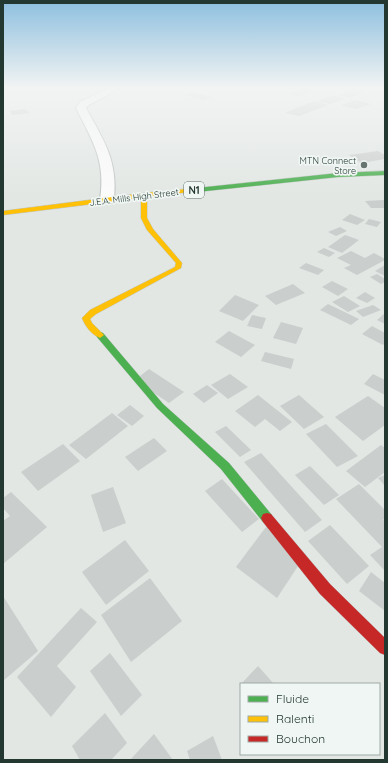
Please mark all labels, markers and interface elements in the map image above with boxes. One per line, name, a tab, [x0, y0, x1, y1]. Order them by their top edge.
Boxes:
place label: MTN Connect Store	[300, 155, 356, 176]
marker: MTN Connect Store	[359, 160, 369, 170]
road number: N1	[184, 182, 204, 198]
street label: J.E.A. Mills High Street	[89, 186, 179, 208]
legend	[240, 683, 380, 755]
text: Fluide	[276, 691, 309, 706]
text: Ralenti	[276, 711, 314, 726]
text: Bouchon	[276, 731, 325, 746]

